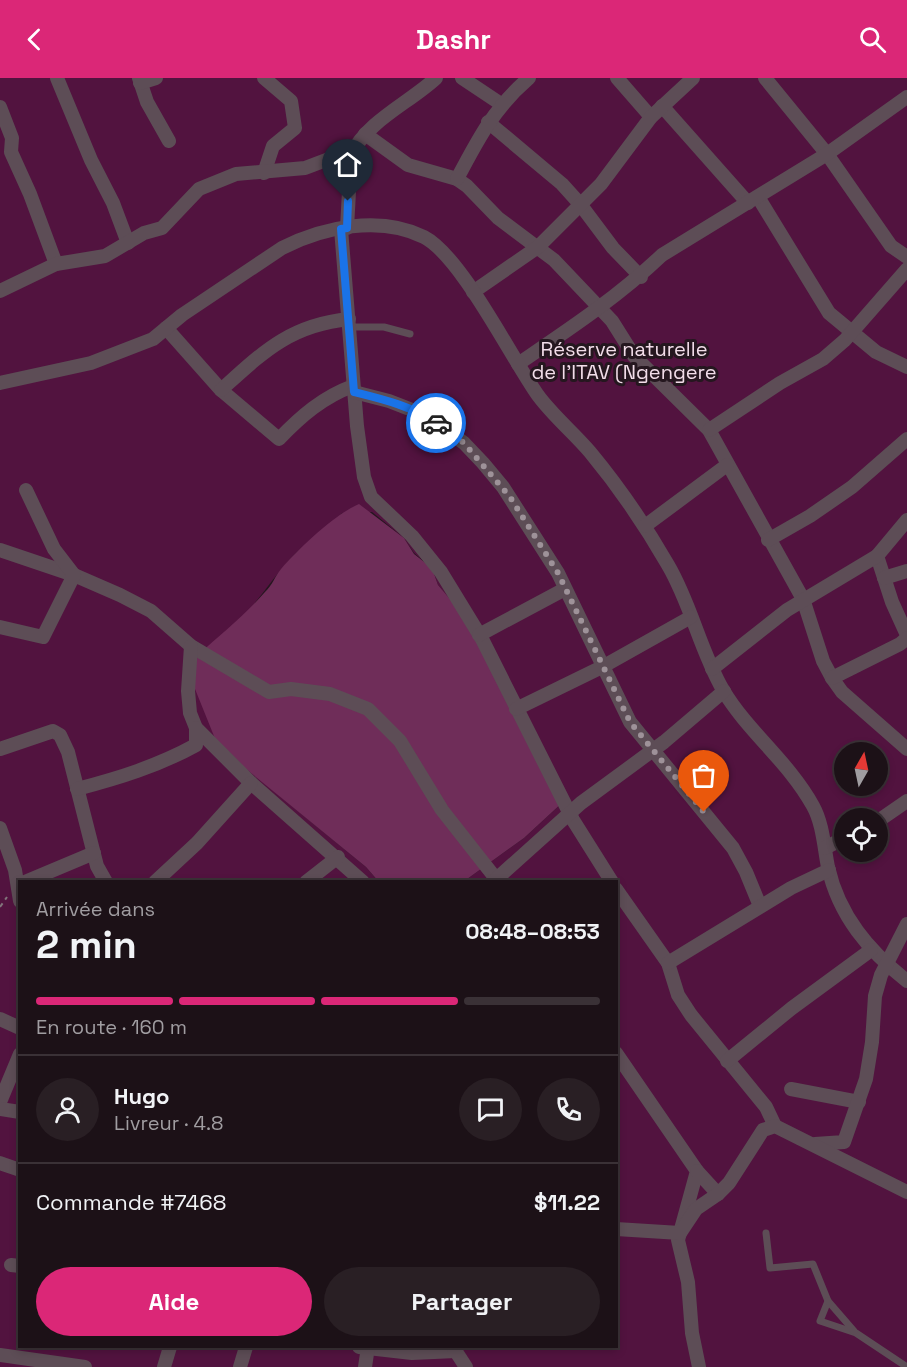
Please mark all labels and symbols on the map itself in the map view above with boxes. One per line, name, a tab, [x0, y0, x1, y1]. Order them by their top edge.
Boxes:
pin	[322, 139, 373, 201]
park label: Réserve naturelle de l'ITAV (Ngengere	[531, 336, 717, 385]
courier	[406, 393, 466, 453]
north arrow	[834, 742, 888, 796]
pin	[678, 750, 729, 812]

